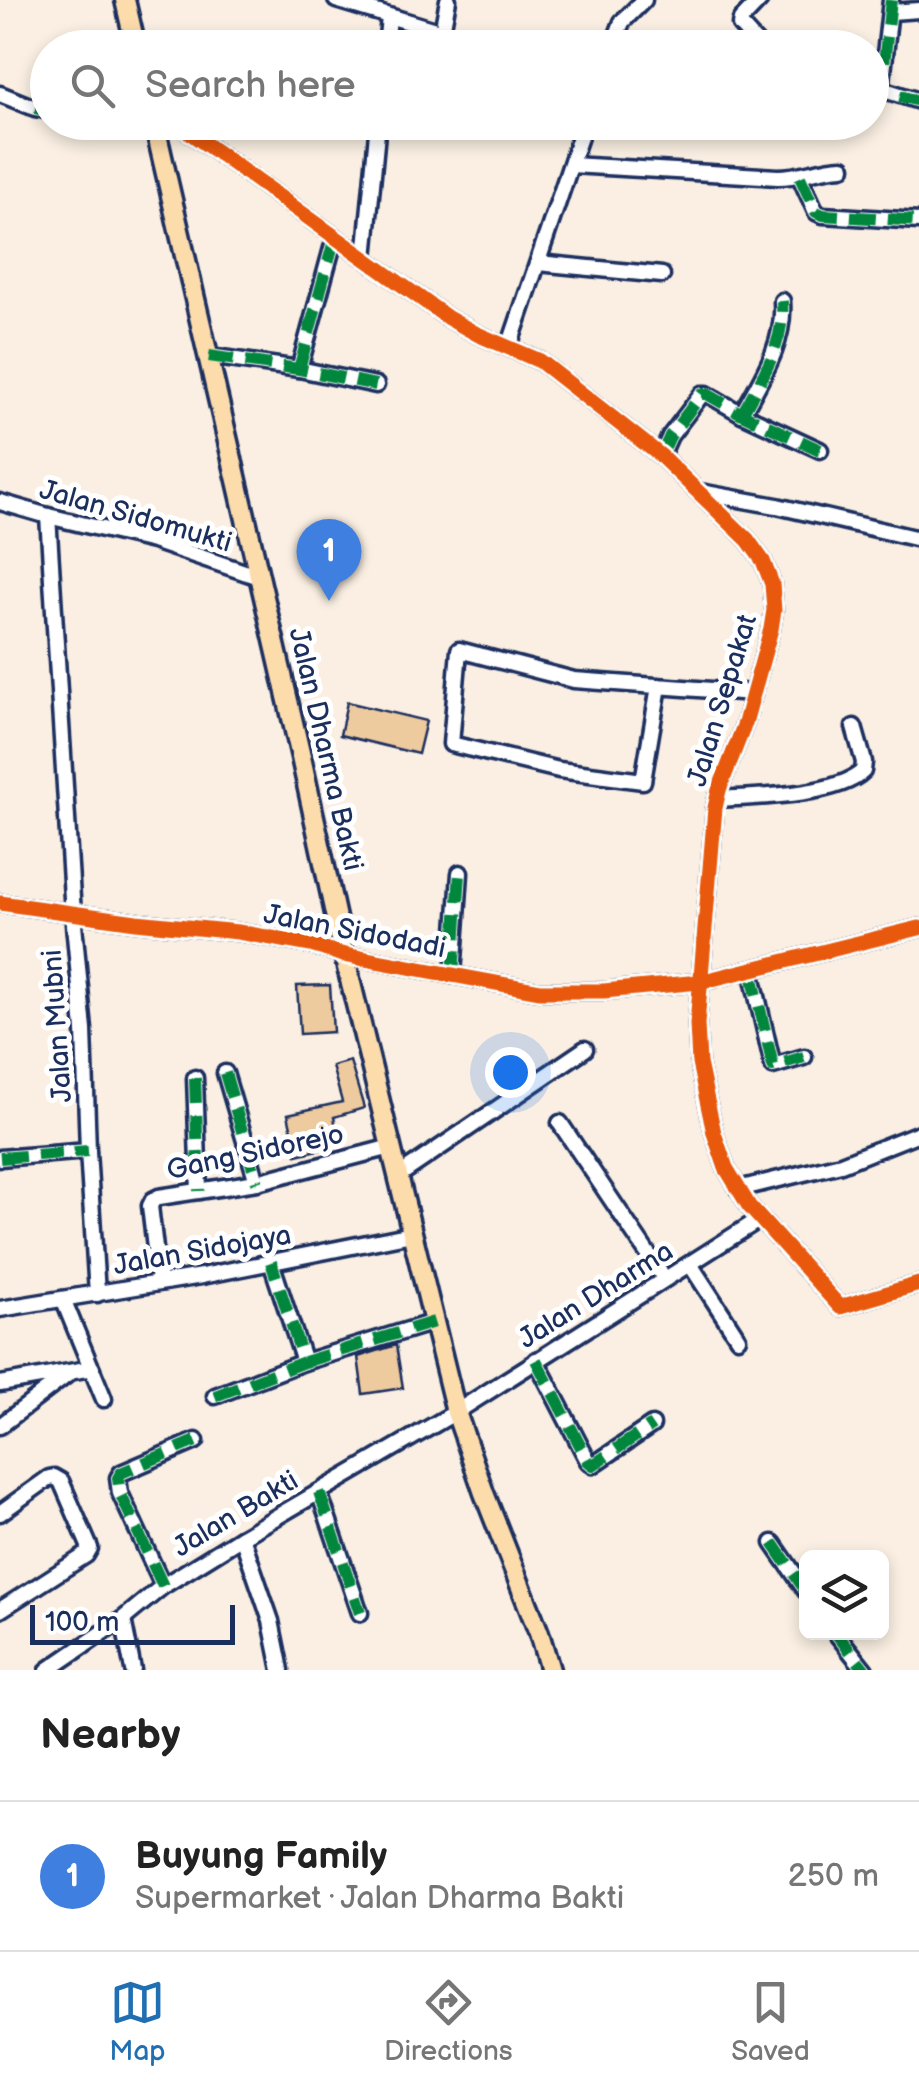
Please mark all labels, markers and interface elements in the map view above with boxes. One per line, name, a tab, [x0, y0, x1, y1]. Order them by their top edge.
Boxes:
search box	[30, 30, 889, 140]
icon: search	[65, 58, 120, 113]
text: Search here	[145, 63, 356, 108]
street label: Jalan Sidomukti	[36, 473, 235, 560]
pin: 1	[296, 518, 362, 601]
street label: Jalan Sepakat	[681, 610, 764, 790]
street label: Jalan Dharma Bakti	[282, 625, 370, 874]
street label: Jalan Sidodadi	[261, 898, 448, 965]
street label: Jalan Mubni	[36, 948, 79, 1103]
your location	[485, 1047, 536, 1098]
street label: Gang Sidorejo	[164, 1118, 347, 1187]
street label: Jalan Sidojaya	[111, 1219, 294, 1282]
street label: Jalan Dharma	[512, 1235, 679, 1356]
street label: Jalan Bakti	[167, 1464, 304, 1564]
map controls	[799, 1550, 889, 1640]
button: layers	[799, 1550, 889, 1640]
scale bar	[30, 1600, 235, 1644]
text: 100 m	[45, 1606, 119, 1639]
text: Nearby	[40, 1710, 180, 1761]
text: Buyung Family	[135, 1834, 387, 1879]
text: 1	[66, 1857, 79, 1896]
text: 250 m	[788, 1857, 879, 1896]
text: Supermarket · Jalan Dharma Bakti	[135, 1879, 624, 1918]
tab: Map	[109, 1975, 166, 2068]
tab: Directions	[384, 1975, 513, 2068]
tab: Saved	[731, 1975, 810, 2068]

